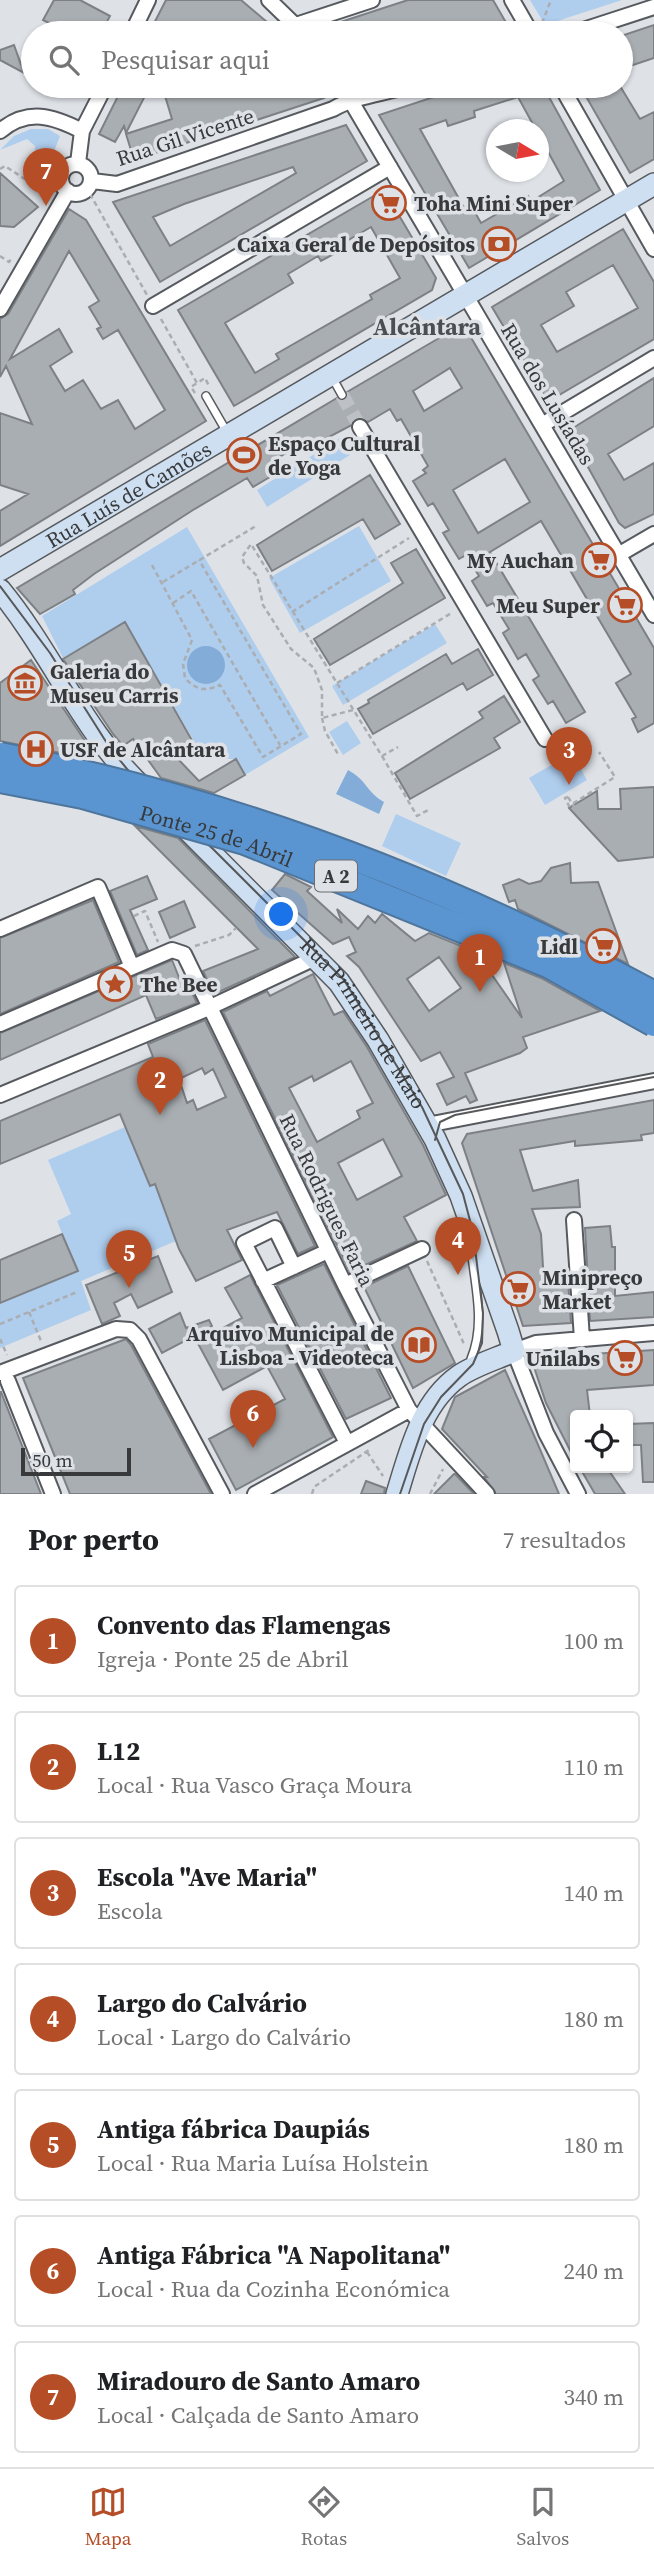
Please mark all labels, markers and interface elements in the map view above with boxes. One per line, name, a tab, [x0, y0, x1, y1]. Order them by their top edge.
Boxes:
search box	[21, 21, 633, 98]
icon: search	[45, 41, 83, 79]
text: Pesquisar aqui	[101, 42, 270, 78]
street label: Rua Gil Vicente	[112, 101, 258, 173]
north arrow	[486, 119, 549, 182]
pin: 7	[23, 148, 69, 206]
supermarket icon: Toha Mini Super	[370, 184, 408, 222]
place label: Toha Mini Super	[414, 189, 573, 218]
bank icon: Caixa Geral de Depósitos	[480, 225, 518, 263]
place label: Caixa Geral de Depósitos	[237, 230, 475, 259]
district label: Alcântara	[373, 310, 481, 343]
street label: Rua dos Lusíadas	[494, 318, 602, 470]
place label: Espaço Cultural de Yoga	[268, 429, 420, 482]
street label: Rua Luís de Camões	[40, 434, 216, 554]
sports icon: Espaço Cultural de Yoga	[225, 436, 263, 474]
supermarket icon: My Auchan	[580, 541, 618, 579]
place label: My Auchan	[467, 546, 574, 575]
supermarket icon: Meu Super	[606, 586, 644, 624]
place label: Meu Super	[496, 591, 600, 620]
place label: Galeria do Museu Carris	[50, 657, 179, 710]
museum icon: Galeria do Museu Carris	[6, 664, 44, 702]
pin: 3	[546, 727, 592, 785]
hospital icon: USF de Alcântara	[17, 730, 55, 768]
place label: USF de Alcântara	[60, 735, 226, 764]
street label: Ponte 25 de Abril	[136, 797, 298, 874]
road number: A 2	[315, 860, 357, 891]
your location	[264, 897, 298, 931]
supermarket icon: Lidl	[584, 927, 622, 965]
street label: Rua Primeiro de Maio	[294, 930, 434, 1114]
place label: Lidl	[540, 932, 578, 961]
pin: 1	[457, 934, 503, 992]
place icon: The Bee	[96, 965, 134, 1003]
place label: The Bee	[140, 970, 217, 999]
pin: 2	[137, 1057, 183, 1115]
street label: Rua Rodrigues Faria	[273, 1109, 382, 1291]
pin: 4	[435, 1217, 481, 1275]
pin: 5	[106, 1230, 152, 1288]
place label: Minipreço Market	[542, 1263, 643, 1316]
supermarket icon: Minipreço Market	[499, 1270, 537, 1308]
place label: Arquivo Municipal de Lisboa - Videoteca	[186, 1319, 395, 1372]
library icon: Arquivo Municipal de Lisboa - Videoteca	[400, 1326, 438, 1364]
supermarket icon: Unilabs	[606, 1339, 644, 1377]
place label: Unilabs	[526, 1344, 600, 1373]
pin: 6	[230, 1390, 276, 1448]
map controls	[570, 1410, 633, 1473]
button: locate	[570, 1410, 633, 1473]
scale bar	[21, 1445, 131, 1477]
text: 50 m	[32, 1447, 73, 1473]
text: Por perto	[28, 1519, 159, 1560]
text: 7 resultados	[503, 1524, 626, 1556]
text: Convento das Flamengas	[97, 1607, 391, 1643]
text: 1	[47, 1625, 59, 1657]
text: 100 m	[563, 1625, 624, 1657]
text: Igreja · Ponte 25 de Abril	[97, 1643, 348, 1675]
text: L12	[97, 1733, 140, 1769]
text: 2	[47, 1751, 59, 1783]
text: 110 m	[563, 1751, 624, 1783]
text: Local · Rua Vasco Graça Moura	[97, 1769, 412, 1801]
text: Escola "Ave Maria"	[97, 1859, 317, 1895]
text: 3	[47, 1877, 59, 1909]
text: 140 m	[563, 1877, 624, 1909]
text: Escola	[97, 1895, 163, 1927]
text: Largo do Calvário	[97, 1985, 307, 2021]
text: 4	[47, 2003, 59, 2035]
text: 180 m	[563, 2003, 624, 2035]
text: Local · Largo do Calvário	[97, 2021, 351, 2053]
text: Antiga fábrica Daupiás	[97, 2111, 370, 2147]
text: 5	[47, 2129, 59, 2161]
text: 180 m	[563, 2129, 624, 2161]
text: Local · Rua Maria Luísa Holstein	[97, 2147, 429, 2179]
text: Antiga Fábrica "A Napolitana"	[97, 2237, 450, 2273]
text: 6	[47, 2255, 59, 2287]
text: 240 m	[563, 2255, 624, 2287]
text: Local · Rua da Cozinha Económica	[97, 2273, 450, 2305]
text: Miradouro de Santo Amaro	[97, 2363, 420, 2399]
text: 7	[47, 2381, 59, 2413]
text: 340 m	[563, 2381, 624, 2413]
text: Local · Calçada de Santo Amaro	[97, 2399, 419, 2431]
tab: Mapa	[85, 2483, 131, 2551]
tab: Rotas	[301, 2483, 347, 2551]
tab: Salvos	[517, 2483, 569, 2551]

